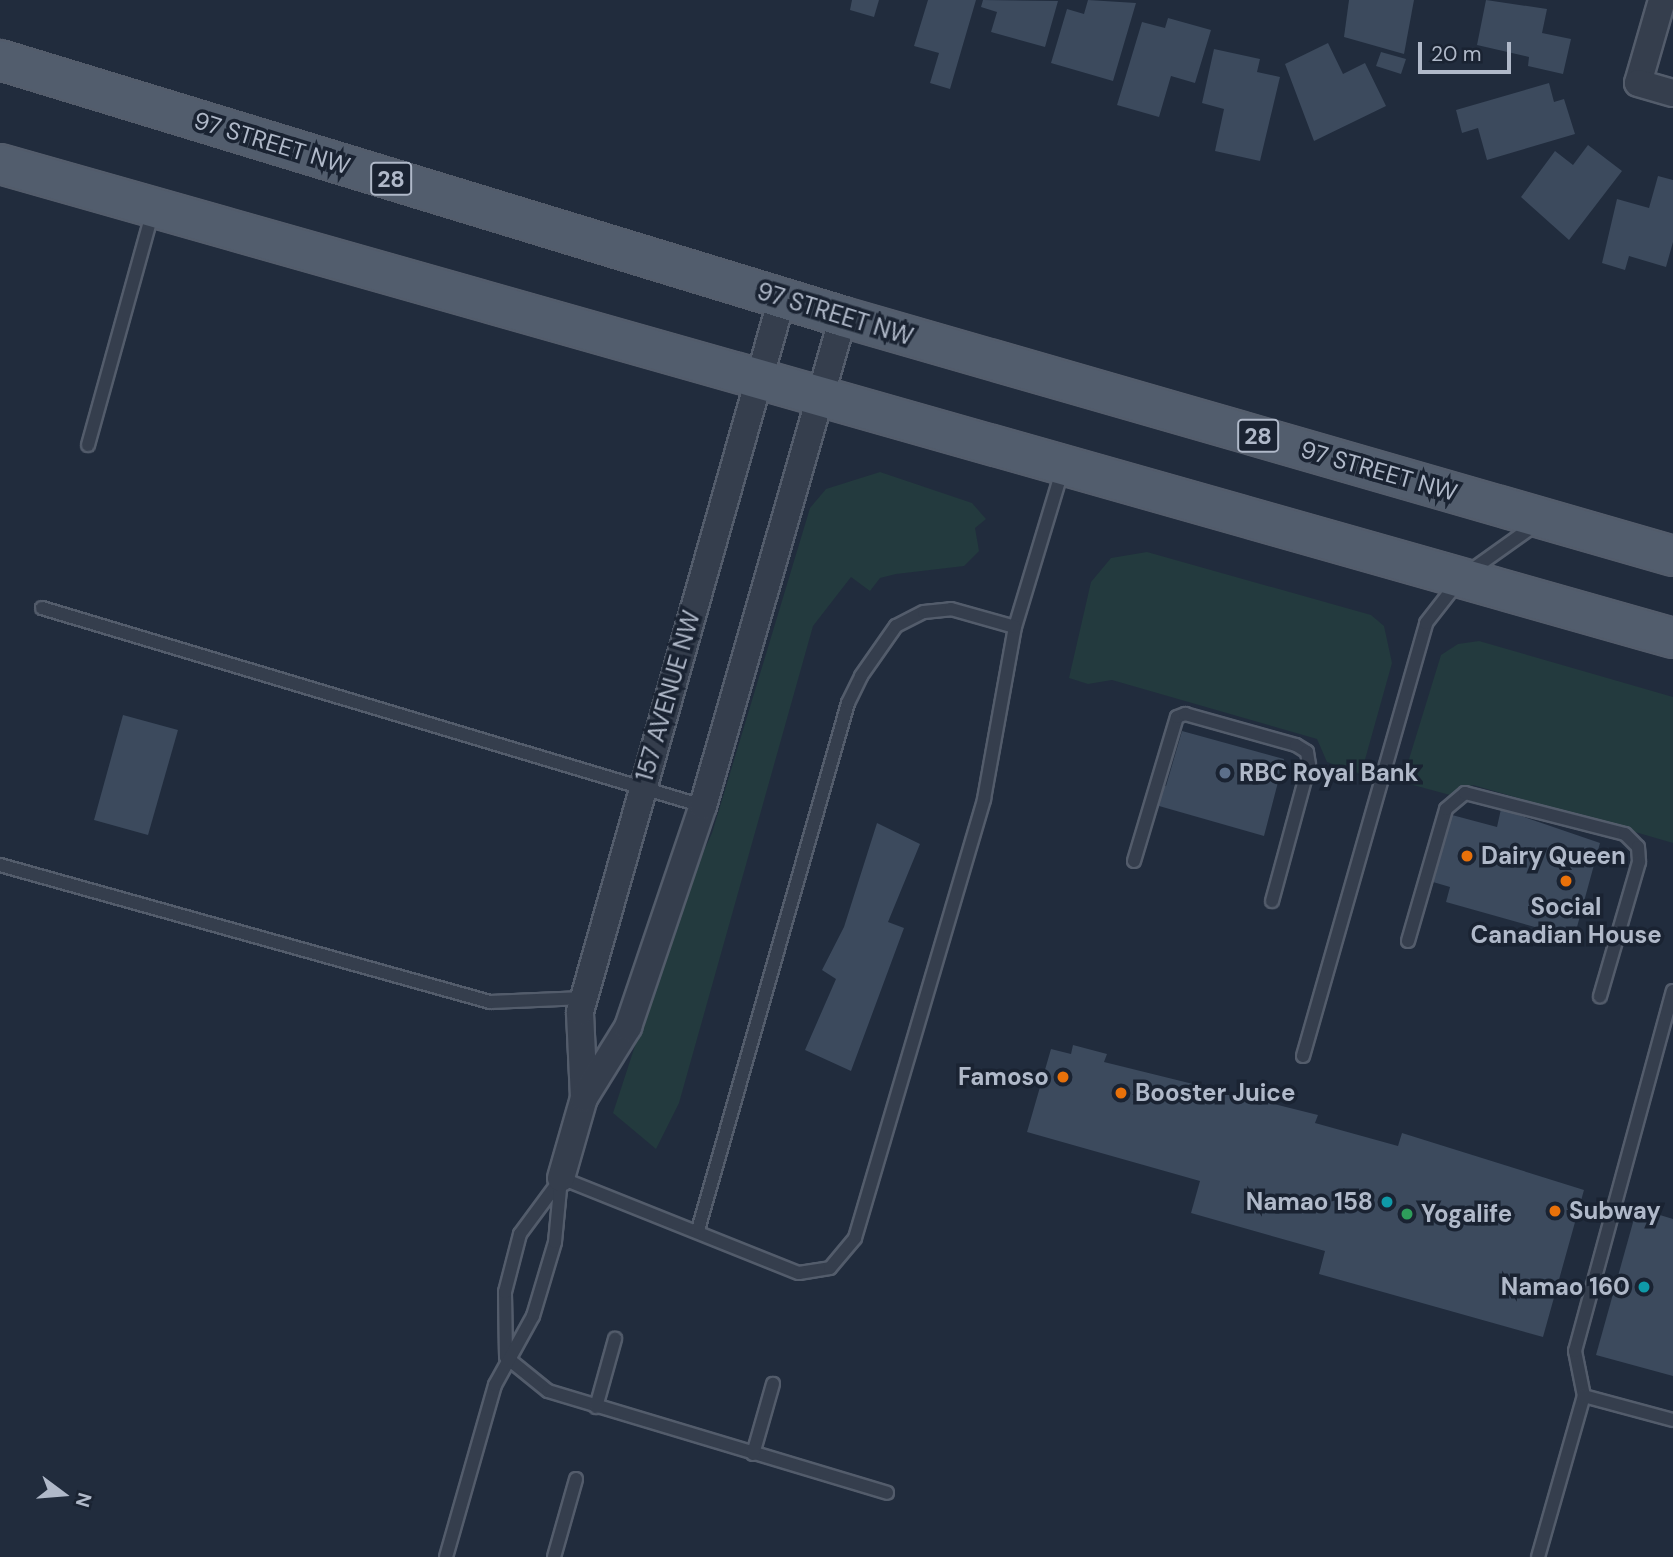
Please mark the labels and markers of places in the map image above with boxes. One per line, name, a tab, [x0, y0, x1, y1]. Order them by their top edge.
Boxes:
place label: RBC Royal Bank	[1239, 759, 1418, 787]
marker: RBC Royal Bank	[1217, 765, 1233, 781]
place label: Dairy Queen	[1481, 842, 1626, 870]
marker: Dairy Queen	[1459, 848, 1475, 864]
marker: Social Canadian House	[1558, 873, 1574, 889]
place label: Social Canadian House	[1470, 893, 1662, 949]
place label: Famoso	[958, 1063, 1049, 1091]
marker: Famoso	[1055, 1069, 1071, 1085]
place label: Booster Juice	[1135, 1079, 1295, 1107]
marker: Booster Juice	[1113, 1085, 1129, 1101]
place label: Namao 158	[1246, 1188, 1373, 1216]
marker: Namao 158	[1379, 1194, 1395, 1210]
place label: Subway	[1569, 1197, 1661, 1225]
place label: Yogalife	[1421, 1200, 1512, 1228]
marker: Subway	[1547, 1203, 1563, 1219]
marker: Yogalife	[1399, 1206, 1415, 1222]
place label: Namao 160	[1501, 1273, 1630, 1301]
marker: Namao 160	[1636, 1279, 1652, 1295]

